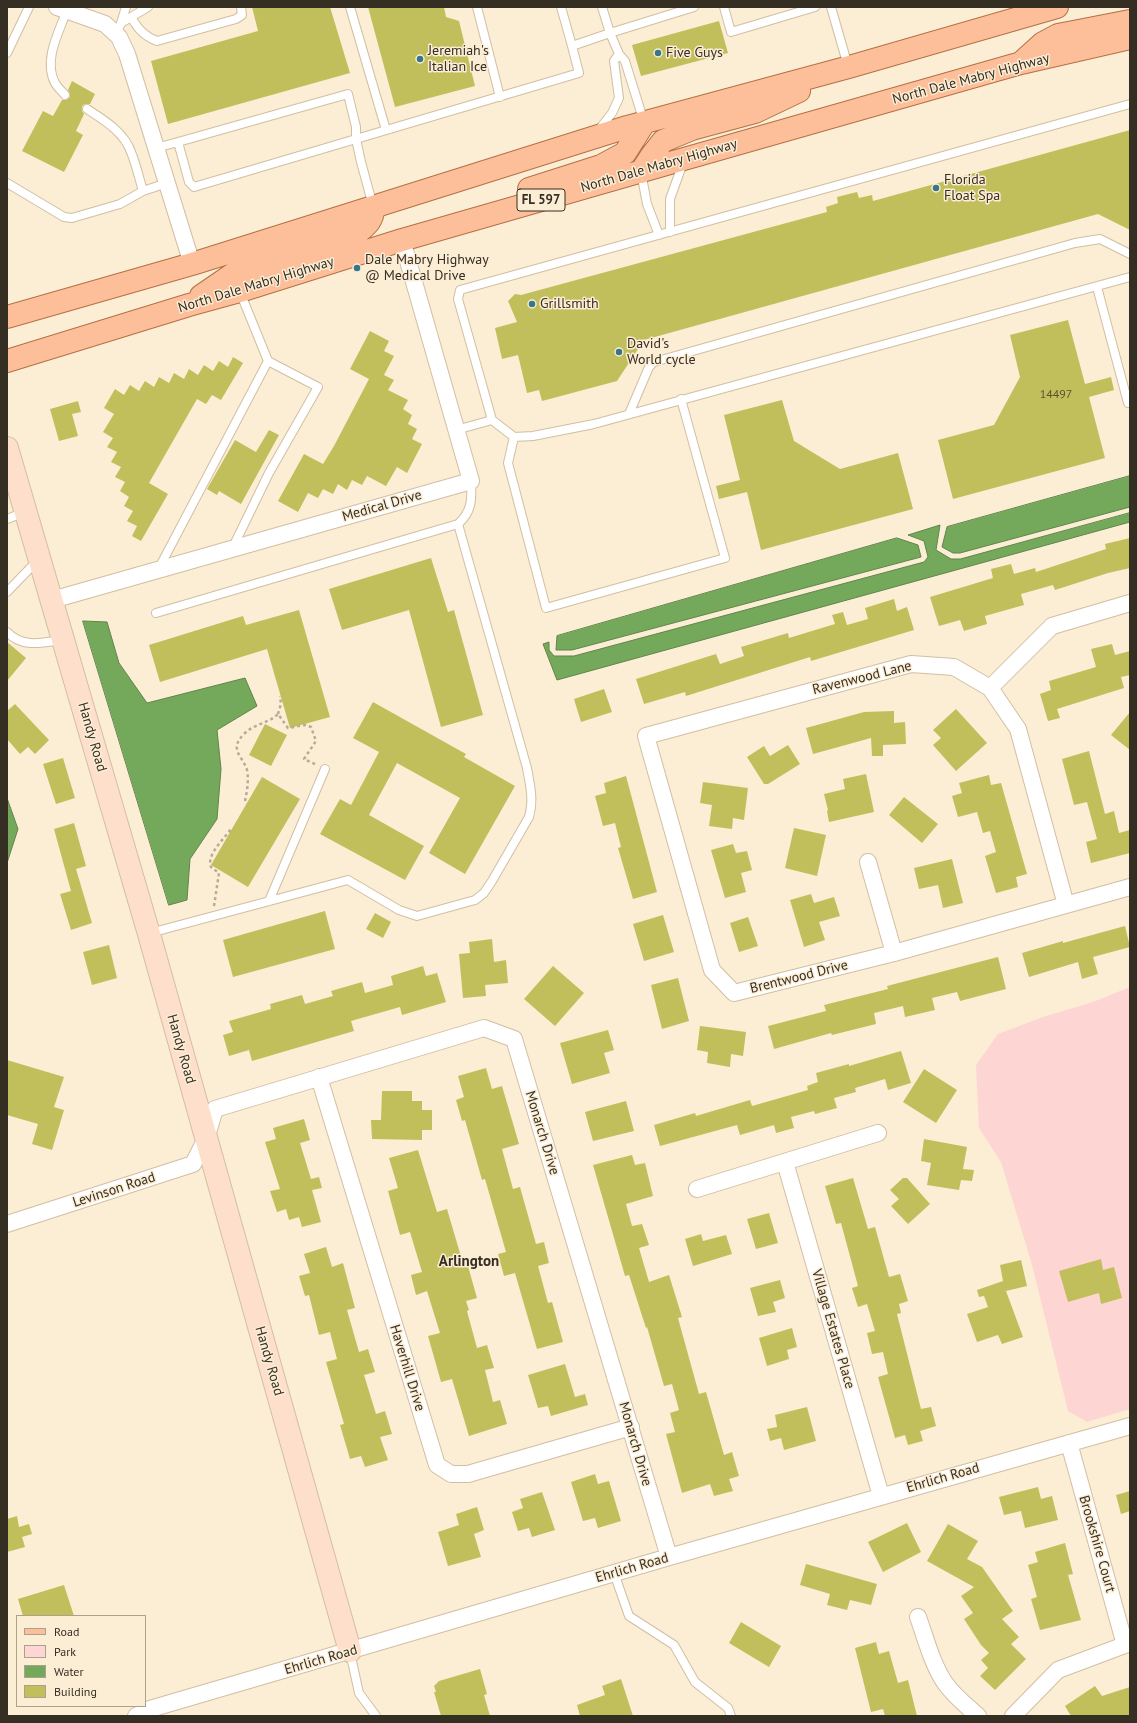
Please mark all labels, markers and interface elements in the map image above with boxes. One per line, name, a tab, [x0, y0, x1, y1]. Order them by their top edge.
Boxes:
place label: Jeremiah's Italian Ice	[428, 43, 489, 76]
place label: Five Guys	[666, 45, 723, 61]
marker: Five Guys	[653, 48, 663, 58]
street label: North Dale Mabry Highway	[891, 50, 1051, 108]
marker: Jeremiah's Italian Ice	[415, 54, 425, 64]
street label: North Dale Mabry Highway	[579, 136, 739, 196]
place label: Florida Float Spa	[944, 172, 1000, 204]
marker: Florida Float Spa	[931, 183, 941, 193]
road number: FL 597	[517, 189, 565, 211]
place label: Dale Mabry Highway @ Medical Drive	[365, 252, 489, 284]
street label: North Dale Mabry Highway	[176, 253, 336, 317]
marker: Dale Mabry Highway @ Medical Drive	[352, 263, 362, 273]
place label: Grillsmith	[540, 296, 599, 312]
marker: Grillsmith	[527, 299, 537, 309]
place label: David's World cycle	[627, 336, 696, 368]
marker: David's World cycle	[614, 347, 624, 357]
house number: 14497	[1040, 388, 1072, 402]
street label: Medical Drive	[340, 487, 424, 525]
street label: Ravenwood Lane	[811, 658, 913, 698]
street label: Handy Road	[74, 700, 110, 774]
street label: Brentwood Drive	[748, 957, 850, 997]
street label: Handy Road	[163, 1012, 199, 1086]
street label: Monarch Drive	[521, 1089, 563, 1177]
street label: Levinson Road	[71, 1169, 157, 1211]
district label: Arlington	[439, 1253, 499, 1271]
street label: Village Estates Place	[808, 1267, 858, 1391]
street label: Haverhill Drive	[386, 1323, 428, 1413]
street label: Handy Road	[251, 1324, 287, 1398]
street label: Monarch Drive	[615, 1400, 655, 1488]
street label: Ehrlich Road	[905, 1460, 981, 1496]
street label: Brookshire Court	[1075, 1494, 1119, 1594]
street label: Ehrlich Road	[594, 1550, 670, 1586]
legend	[16, 1615, 146, 1707]
text: Road	[54, 1624, 79, 1639]
street label: Ehrlich Road	[283, 1642, 359, 1678]
text: Park	[54, 1644, 76, 1659]
text: Water	[54, 1664, 84, 1679]
text: Building	[54, 1684, 97, 1699]

